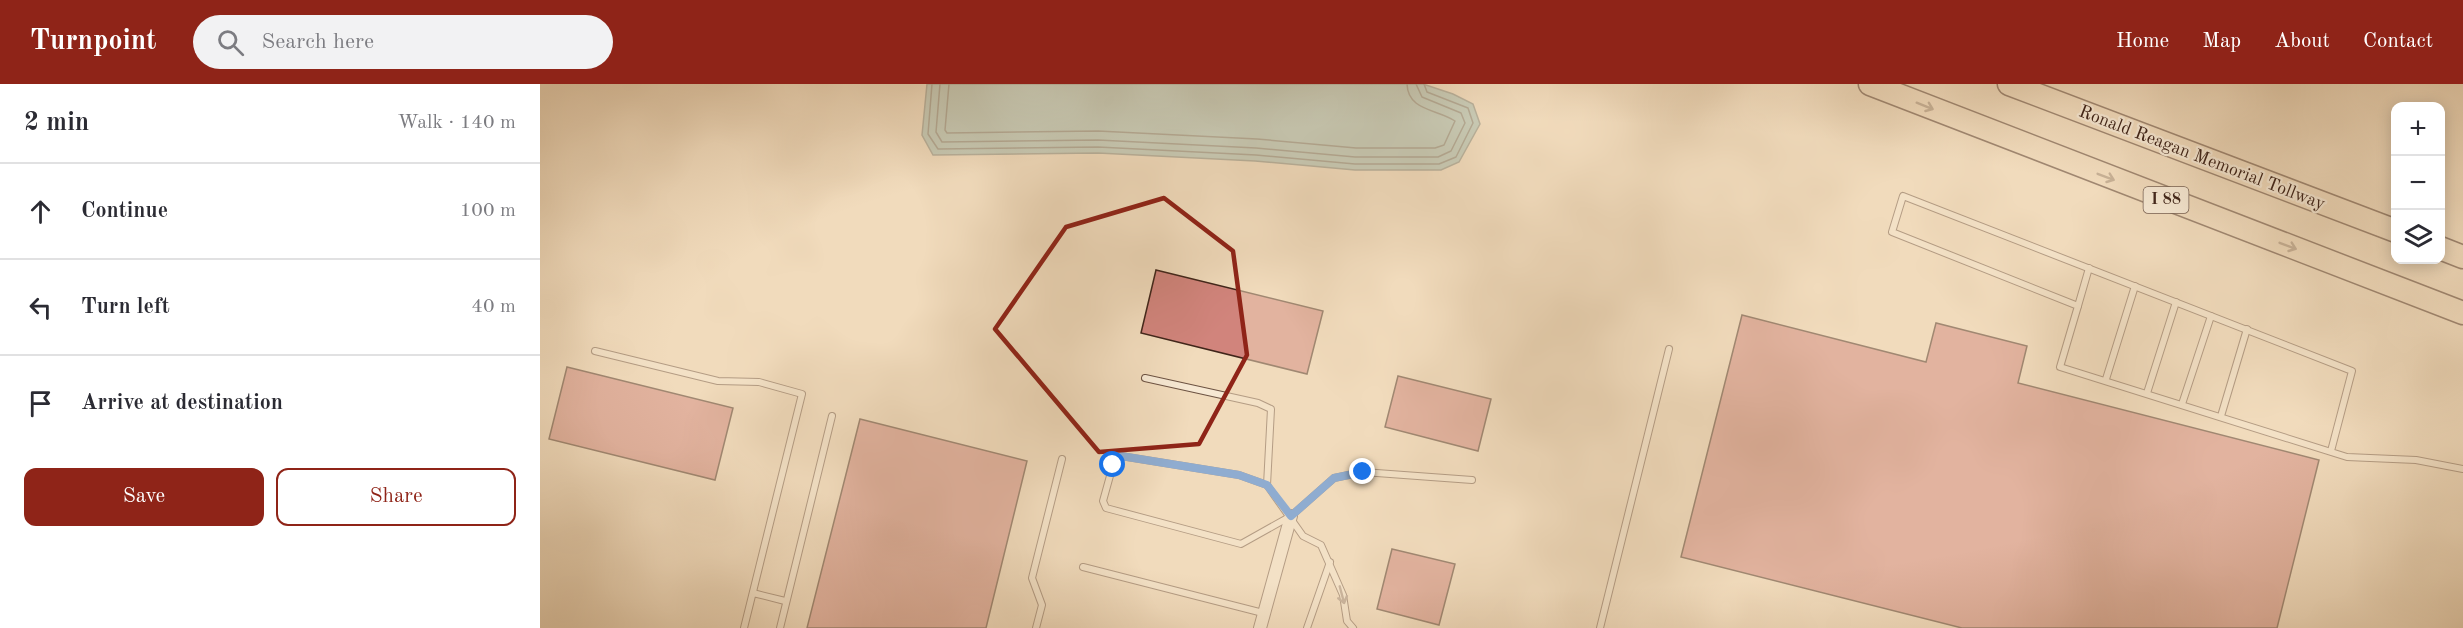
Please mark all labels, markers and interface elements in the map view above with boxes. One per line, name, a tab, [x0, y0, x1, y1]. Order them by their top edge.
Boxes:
search box	[193, 15, 613, 69]
icon: search	[214, 26, 247, 59]
text: Turnpoint	[30, 28, 157, 56]
text: Search here	[262, 31, 374, 53]
text: Home	[2116, 31, 2169, 52]
text: Map	[2202, 31, 2241, 52]
text: About	[2274, 31, 2330, 52]
text: Contact	[2363, 31, 2433, 52]
one-way arrow	[1915, 101, 1933, 112]
map controls	[2391, 102, 2445, 264]
button: +	[2391, 102, 2445, 156]
street label: Ronald Reagan Memorial Tollway	[2076, 103, 2328, 214]
text: 2 min	[24, 110, 89, 136]
text: Walk · 140 m	[397, 113, 516, 133]
button: −	[2391, 156, 2445, 210]
one-way arrow	[2096, 172, 2115, 183]
road number: I 88	[2144, 187, 2188, 213]
icon: ahead	[24, 195, 57, 228]
text: Continue	[81, 200, 168, 222]
text: 100 m	[460, 201, 516, 221]
button: layers	[2391, 210, 2445, 264]
one-way arrow	[2278, 242, 2297, 253]
icon: left	[24, 291, 57, 324]
text: Turn left	[81, 296, 170, 318]
text: 40 m	[471, 297, 516, 317]
icon: arrive	[24, 387, 57, 420]
text: Arrive at destination	[81, 392, 283, 414]
route start	[1099, 451, 1125, 477]
route end	[1349, 458, 1375, 484]
button: Save	[24, 468, 264, 526]
button: Share	[276, 468, 516, 526]
one-way arrow	[1337, 585, 1349, 604]

